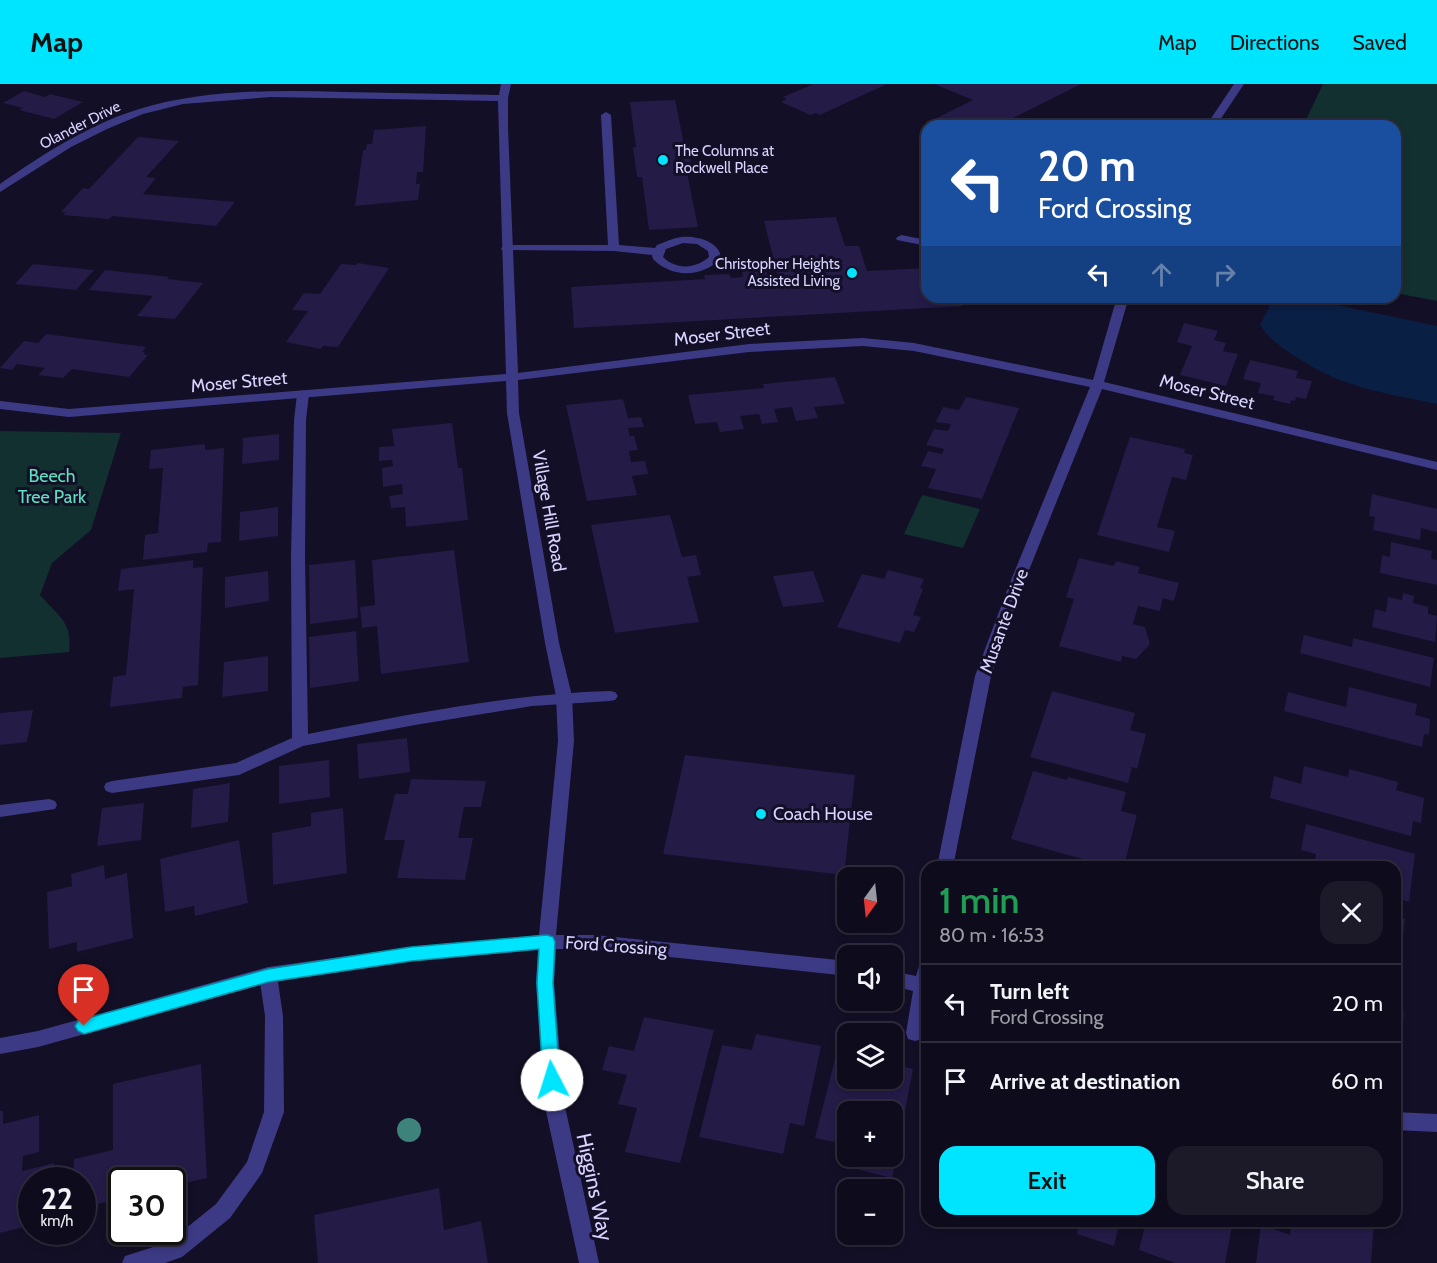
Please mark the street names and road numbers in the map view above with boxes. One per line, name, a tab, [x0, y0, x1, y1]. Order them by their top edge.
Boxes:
street label: Olander Drive	[37, 97, 124, 153]
street label: Moser Street	[673, 317, 771, 351]
street label: Moser Street	[190, 367, 288, 397]
street label: Moser Street	[1157, 370, 1257, 414]
street label: Village Hill Road	[527, 449, 571, 573]
street label: Musante Drive	[975, 566, 1033, 676]
street label: Ford Crossing	[564, 931, 669, 961]
street label: Higgins Way	[571, 1131, 619, 1243]

